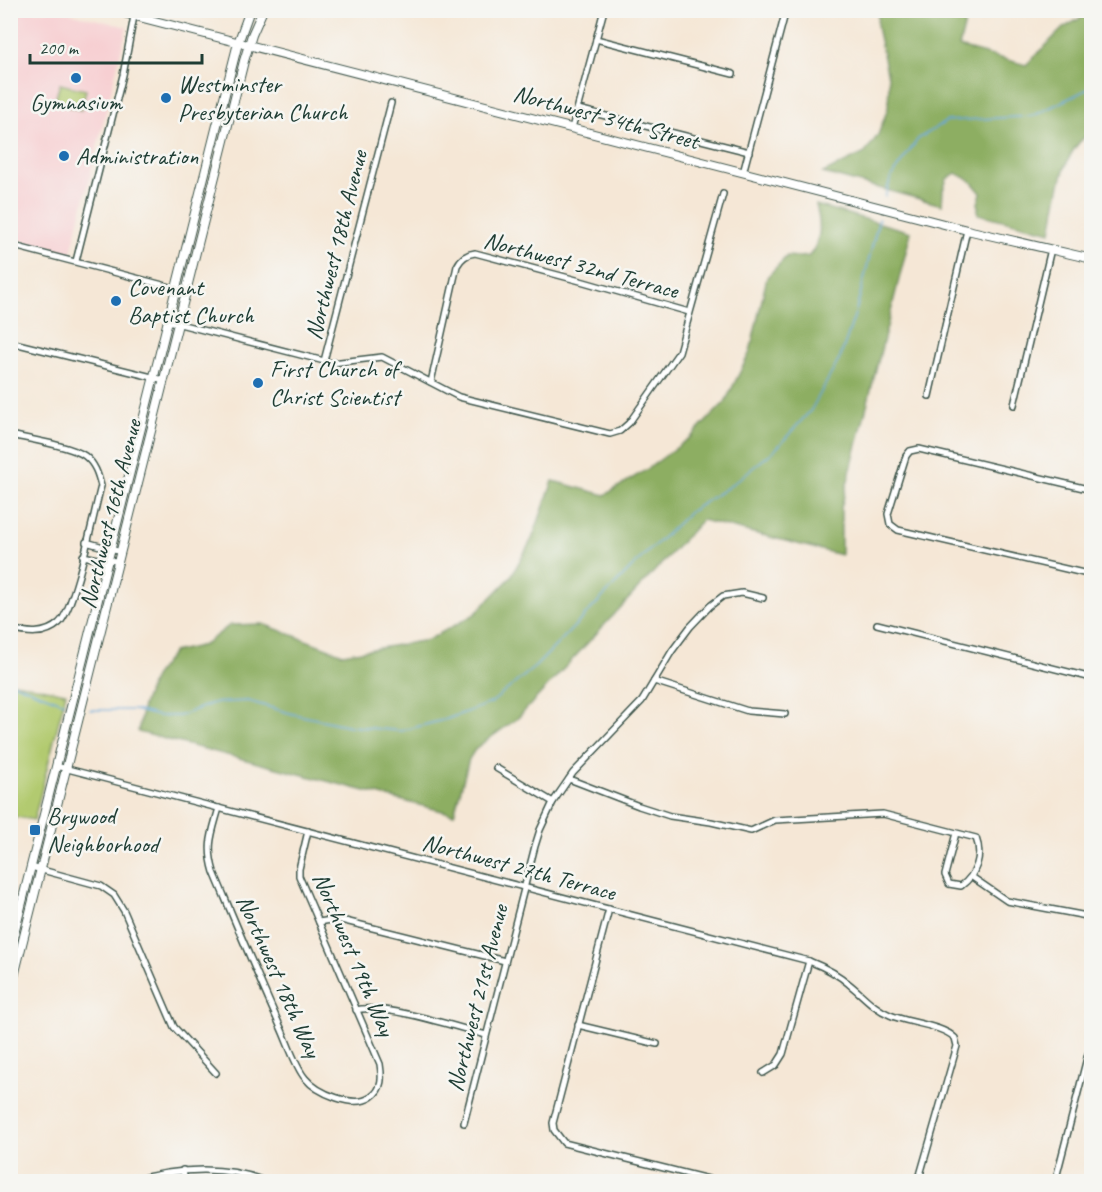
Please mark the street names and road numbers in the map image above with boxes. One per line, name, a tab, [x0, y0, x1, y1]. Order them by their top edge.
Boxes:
street label: Northwest 34th Street	[510, 78, 704, 157]
street label: Northwest 18th Avenue	[298, 145, 375, 343]
street label: Northwest 32nd Terrace	[481, 225, 684, 306]
street label: Northwest 16th Avenue	[72, 414, 149, 612]
street label: Northwest 27th Terrace	[419, 827, 621, 908]
street label: Northwest 19th Way	[306, 868, 403, 1042]
street label: Northwest 18th Way	[230, 890, 329, 1064]
street label: Northwest 21st Avenue	[439, 899, 515, 1094]

